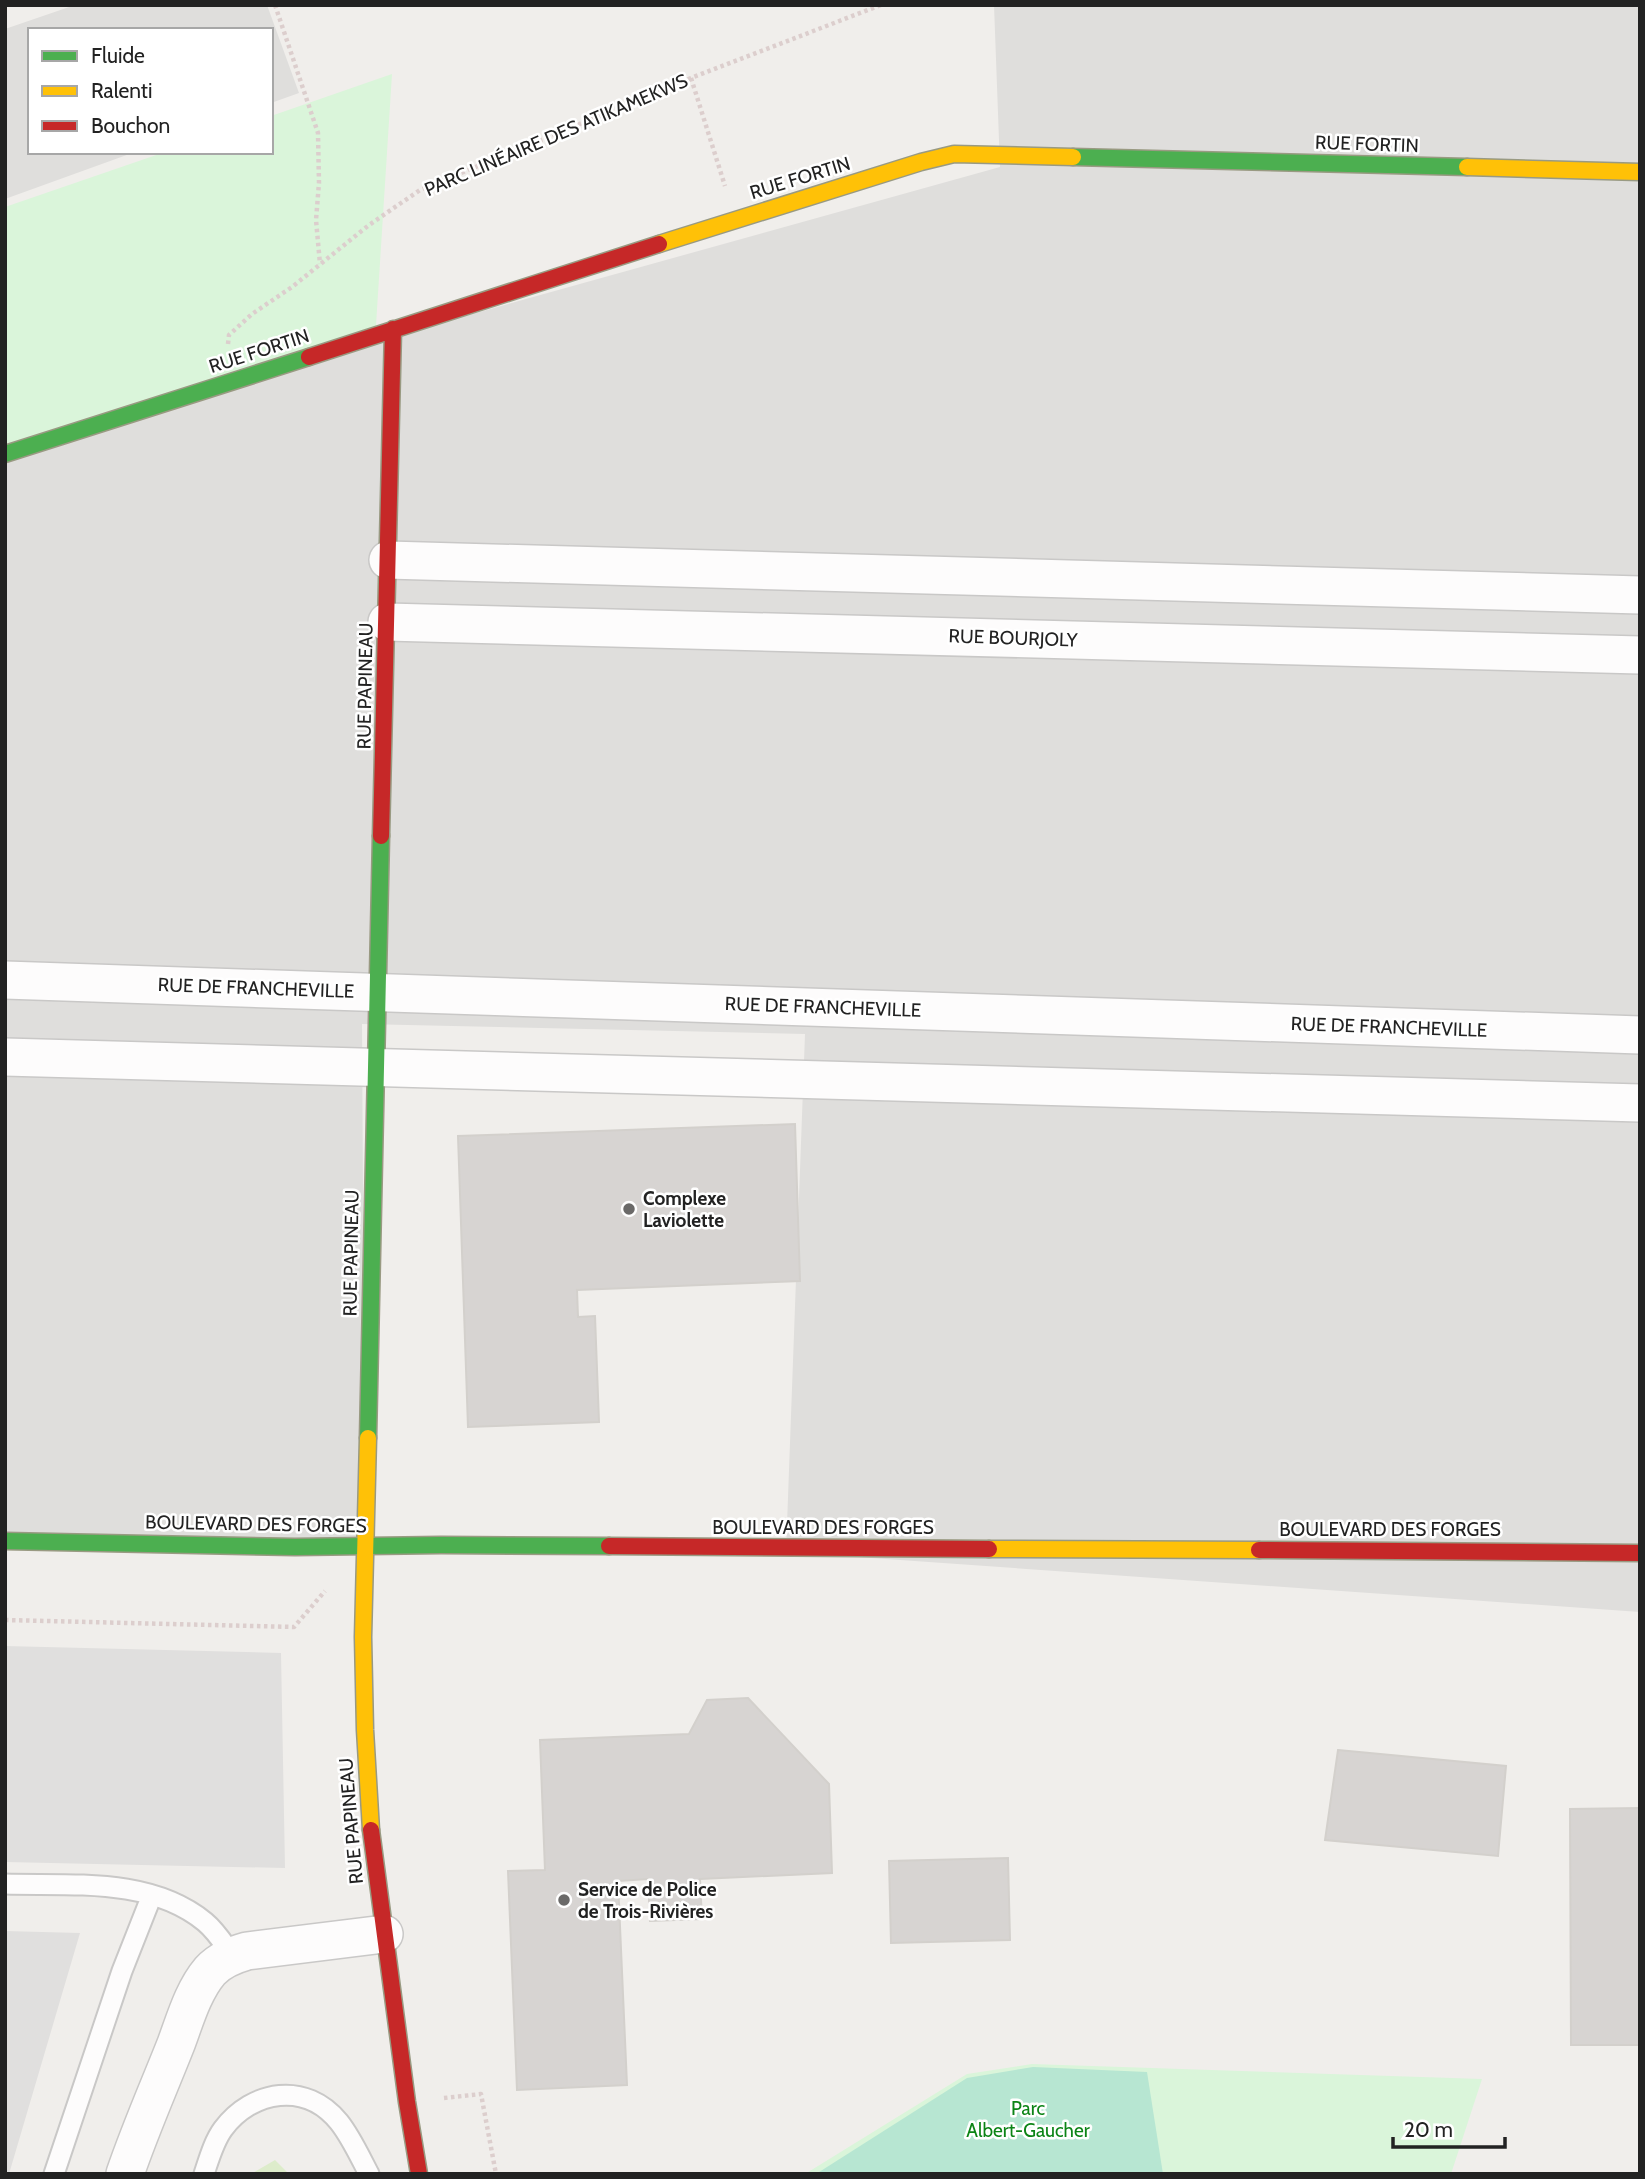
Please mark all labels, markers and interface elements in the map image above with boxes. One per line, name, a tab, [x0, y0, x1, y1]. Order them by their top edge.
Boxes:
legend	[28, 28, 273, 154]
text: Fluide	[91, 43, 145, 68]
street label: PARC LINÉAIRE DES ATIKAMEKWS	[420, 68, 691, 201]
text: Ralenti	[91, 78, 152, 103]
text: Bouchon	[91, 113, 170, 138]
street label: RUE FORTIN	[1315, 131, 1419, 157]
street label: RUE FORTIN	[747, 152, 853, 204]
street label: RUE FORTIN	[206, 324, 312, 378]
street label: RUE PAPINEAU	[352, 623, 378, 749]
street label: RUE BOURJOLY	[948, 624, 1078, 652]
street label: RUE DE FRANCHEVILLE	[157, 973, 355, 1003]
street label: RUE DE FRANCHEVILLE	[724, 992, 922, 1022]
street label: RUE DE FRANCHEVILLE	[1290, 1012, 1488, 1042]
place label: Complexe Laviolette	[643, 1187, 726, 1232]
street label: RUE PAPINEAU	[338, 1190, 364, 1316]
marker: Complexe Laviolette	[621, 1201, 637, 1217]
street label: BOULEVARD DES FORGES	[145, 1511, 367, 1537]
street label: BOULEVARD DES FORGES	[712, 1516, 934, 1539]
street label: BOULEVARD DES FORGES	[1279, 1518, 1501, 1541]
street label: RUE PAPINEAU	[334, 1757, 368, 1885]
place label: Service de Police de Trois-Rivières	[578, 1878, 717, 1923]
marker: Service de Police de Trois-Rivières	[556, 1892, 572, 1908]
park label: Parc Albert-Gaucher	[966, 2097, 1090, 2142]
scale bar	[1393, 2106, 1505, 2150]
text: 20 m	[1404, 2117, 1453, 2142]

